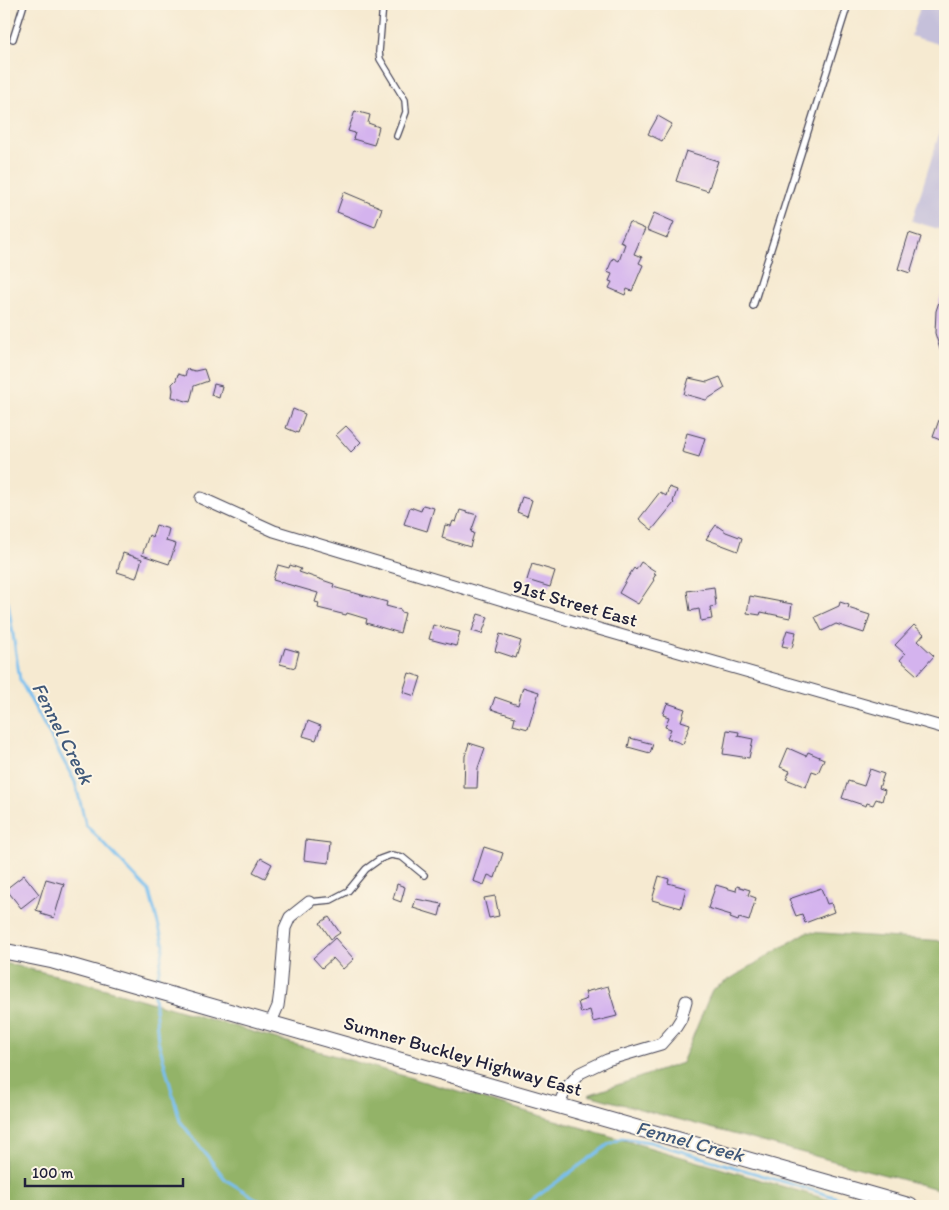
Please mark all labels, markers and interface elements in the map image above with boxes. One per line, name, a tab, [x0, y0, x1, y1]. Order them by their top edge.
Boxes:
street label: 91st Street East	[510, 574, 640, 632]
water label: Fennel Creek	[27, 678, 100, 789]
street label: Sumner Buckley Highway East	[341, 1011, 585, 1101]
water label: Fennel Creek	[633, 1115, 748, 1167]
scale bar	[25, 1155, 182, 1187]
text: 100 m	[32, 1164, 74, 1182]

